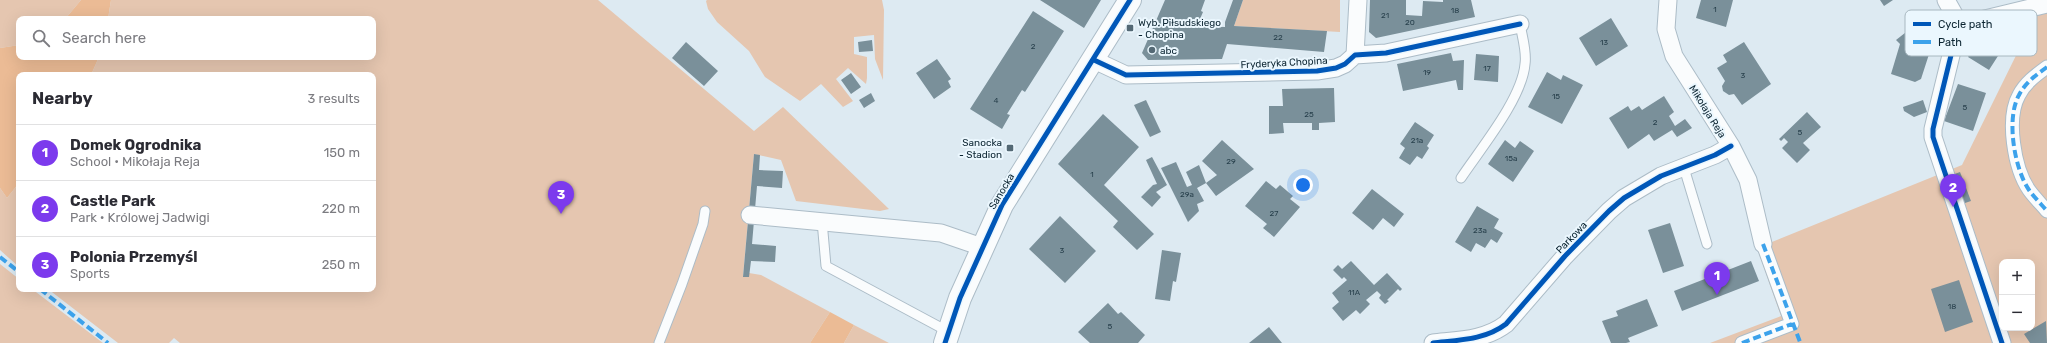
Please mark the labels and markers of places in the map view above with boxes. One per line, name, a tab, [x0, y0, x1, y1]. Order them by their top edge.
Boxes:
place label: Wyb. Piłsudskiego - Chopina	[1138, 17, 1221, 41]
marker: Wyb. Piłsudskiego - Chopina	[1125, 23, 1135, 33]
marker: abc	[1147, 45, 1157, 55]
place label: abc	[1160, 45, 1177, 57]
place label: Sanocka - Stadion	[959, 137, 1002, 161]
marker: Sanocka - Stadion	[1005, 143, 1015, 153]
pin: 2	[1940, 174, 1966, 207]
pin: 3	[548, 181, 574, 214]
pin: 1	[1704, 262, 1730, 295]

